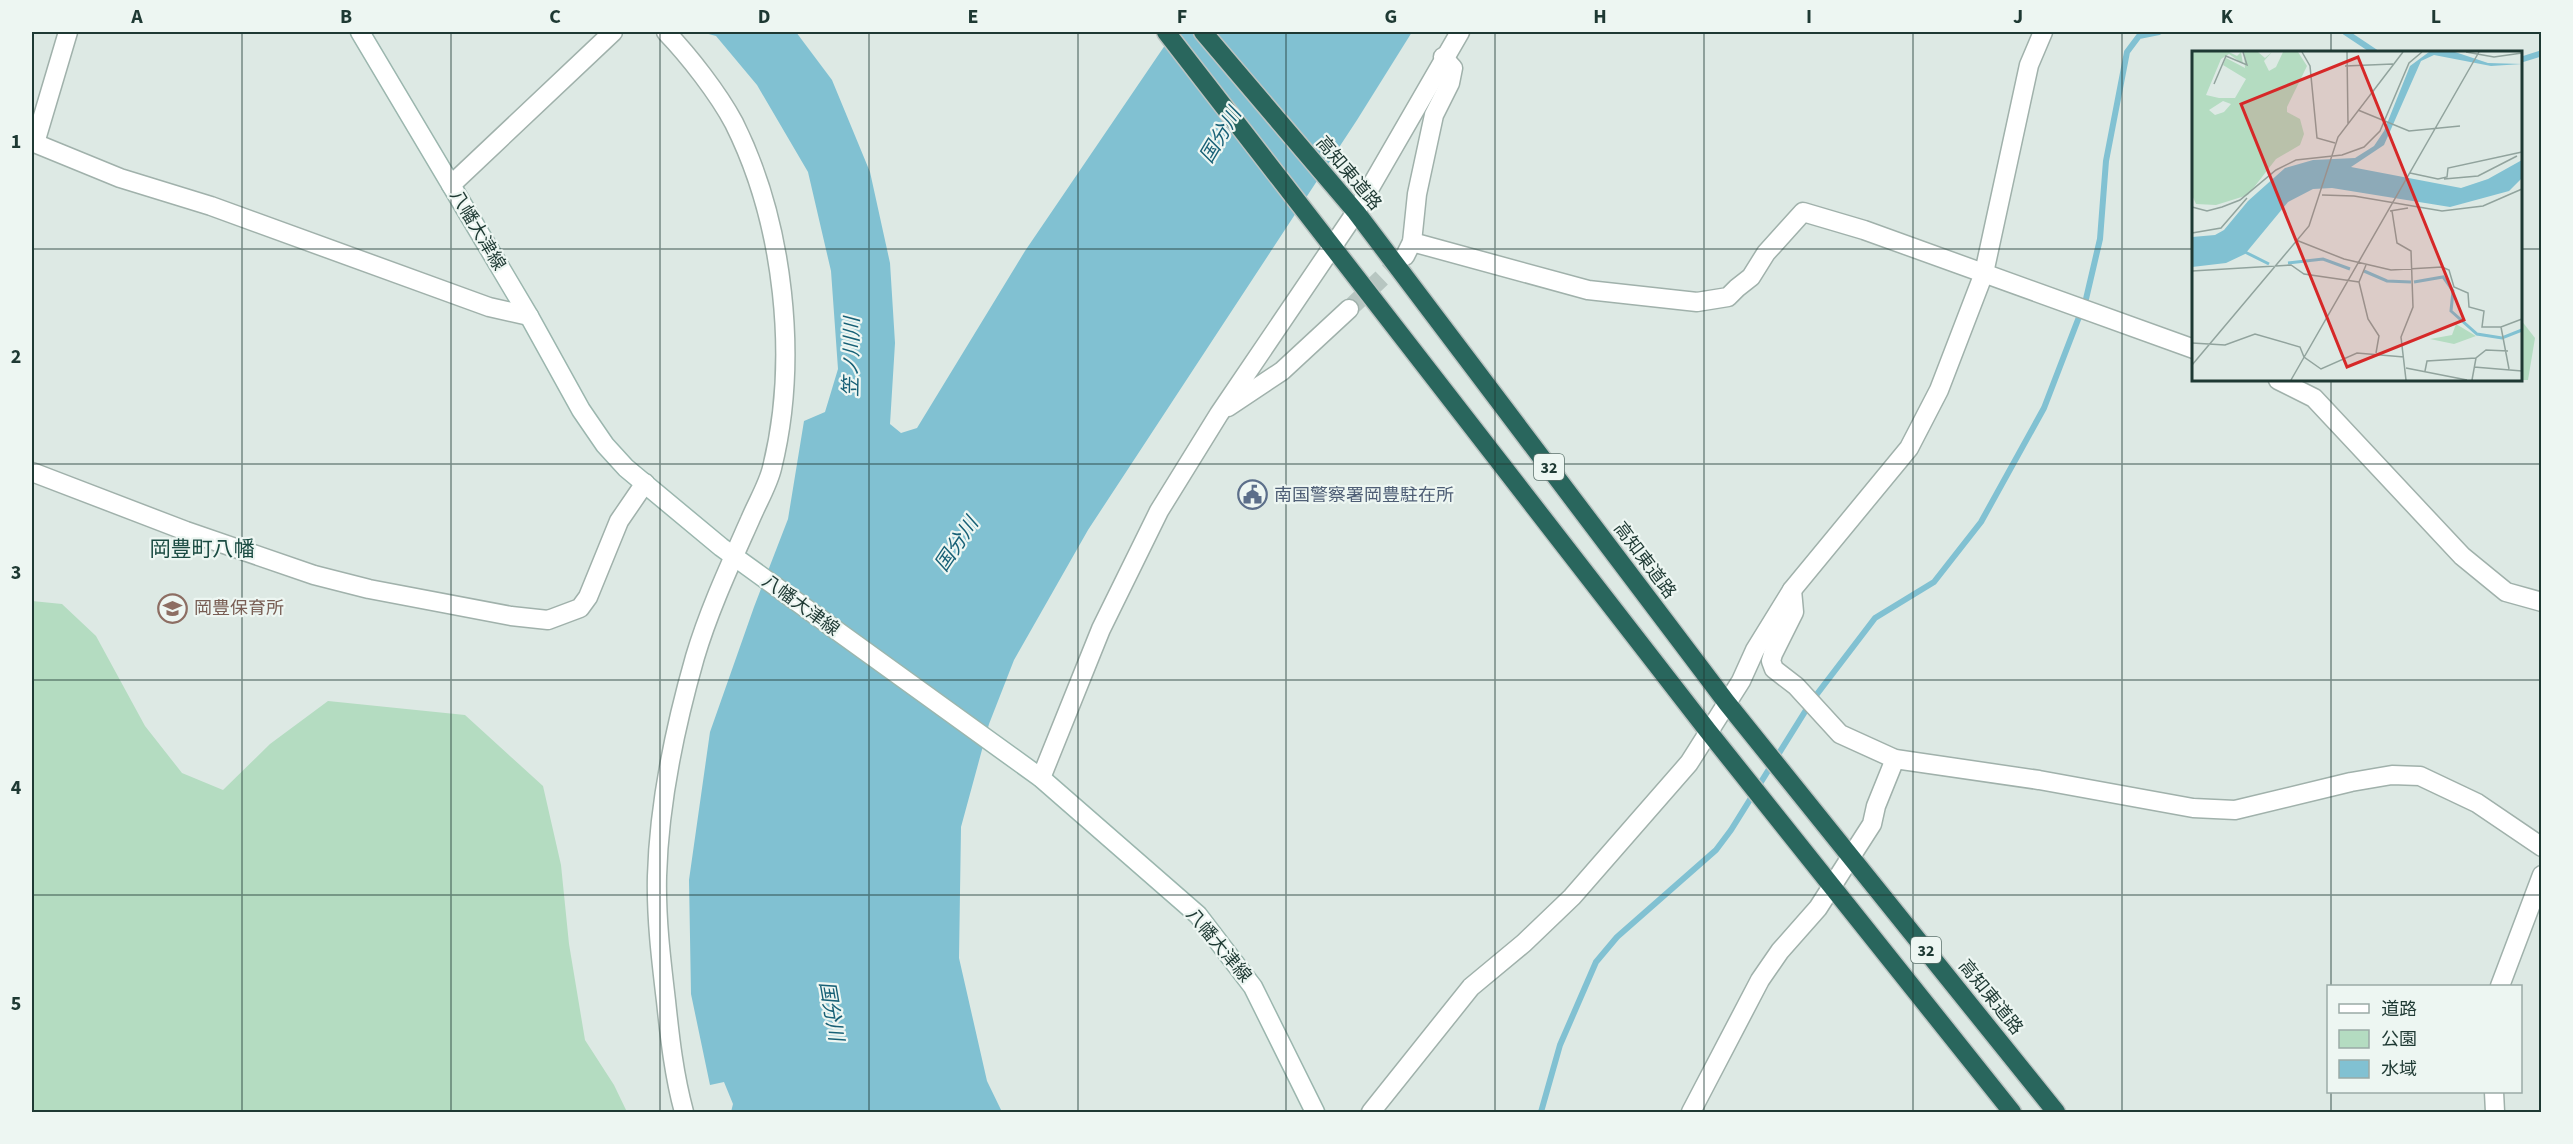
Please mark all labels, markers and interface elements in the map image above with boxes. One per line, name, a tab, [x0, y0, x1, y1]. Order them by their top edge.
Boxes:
text: A	[130, 3, 143, 31]
text: B	[340, 3, 352, 31]
text: C	[549, 3, 561, 31]
text: D	[758, 3, 770, 31]
text: E	[968, 3, 978, 31]
text: F	[1177, 3, 1187, 31]
text: G	[1385, 3, 1397, 31]
text: H	[1593, 3, 1607, 31]
text: I	[1806, 3, 1812, 31]
text: J	[2013, 3, 2023, 31]
text: K	[2221, 3, 2234, 31]
text: L	[2431, 3, 2441, 31]
inset map	[2192, 51, 2522, 381]
water label: 国分川	[1193, 101, 1249, 168]
text: 1	[11, 128, 21, 156]
street label: 高知東道路	[1310, 131, 1387, 216]
street label: 八幡大津線	[444, 185, 511, 275]
water label: 笠ノ川川	[837, 315, 867, 397]
text: 2	[11, 343, 21, 371]
road number: 32	[1534, 454, 1564, 480]
public building icon: 南国警察署岡豊駐在所	[1237, 479, 1269, 511]
place label: 南国警察署岡豊駐在所	[1274, 483, 1454, 508]
water label: 国分川	[928, 510, 986, 577]
street label: 高知東道路	[1608, 517, 1682, 604]
district label: 岡豊町八幡	[150, 534, 255, 564]
text: 3	[11, 559, 21, 587]
street label: 八幡大津線	[757, 569, 844, 642]
school or university icon: 岡豊保育所	[157, 592, 189, 624]
place label: 岡豊保育所	[194, 596, 284, 621]
text: 4	[11, 774, 22, 802]
street label: 八幡大津線	[1180, 903, 1257, 988]
road number: 32	[1911, 937, 1941, 963]
street label: 高知東道路	[1953, 954, 2029, 1040]
water label: 国分川	[812, 979, 850, 1045]
legend	[2327, 985, 2522, 1093]
text: 5	[11, 990, 21, 1018]
text: 道路	[2381, 997, 2417, 1022]
text: 公園	[2381, 1027, 2417, 1052]
text: 水域	[2381, 1057, 2417, 1082]

